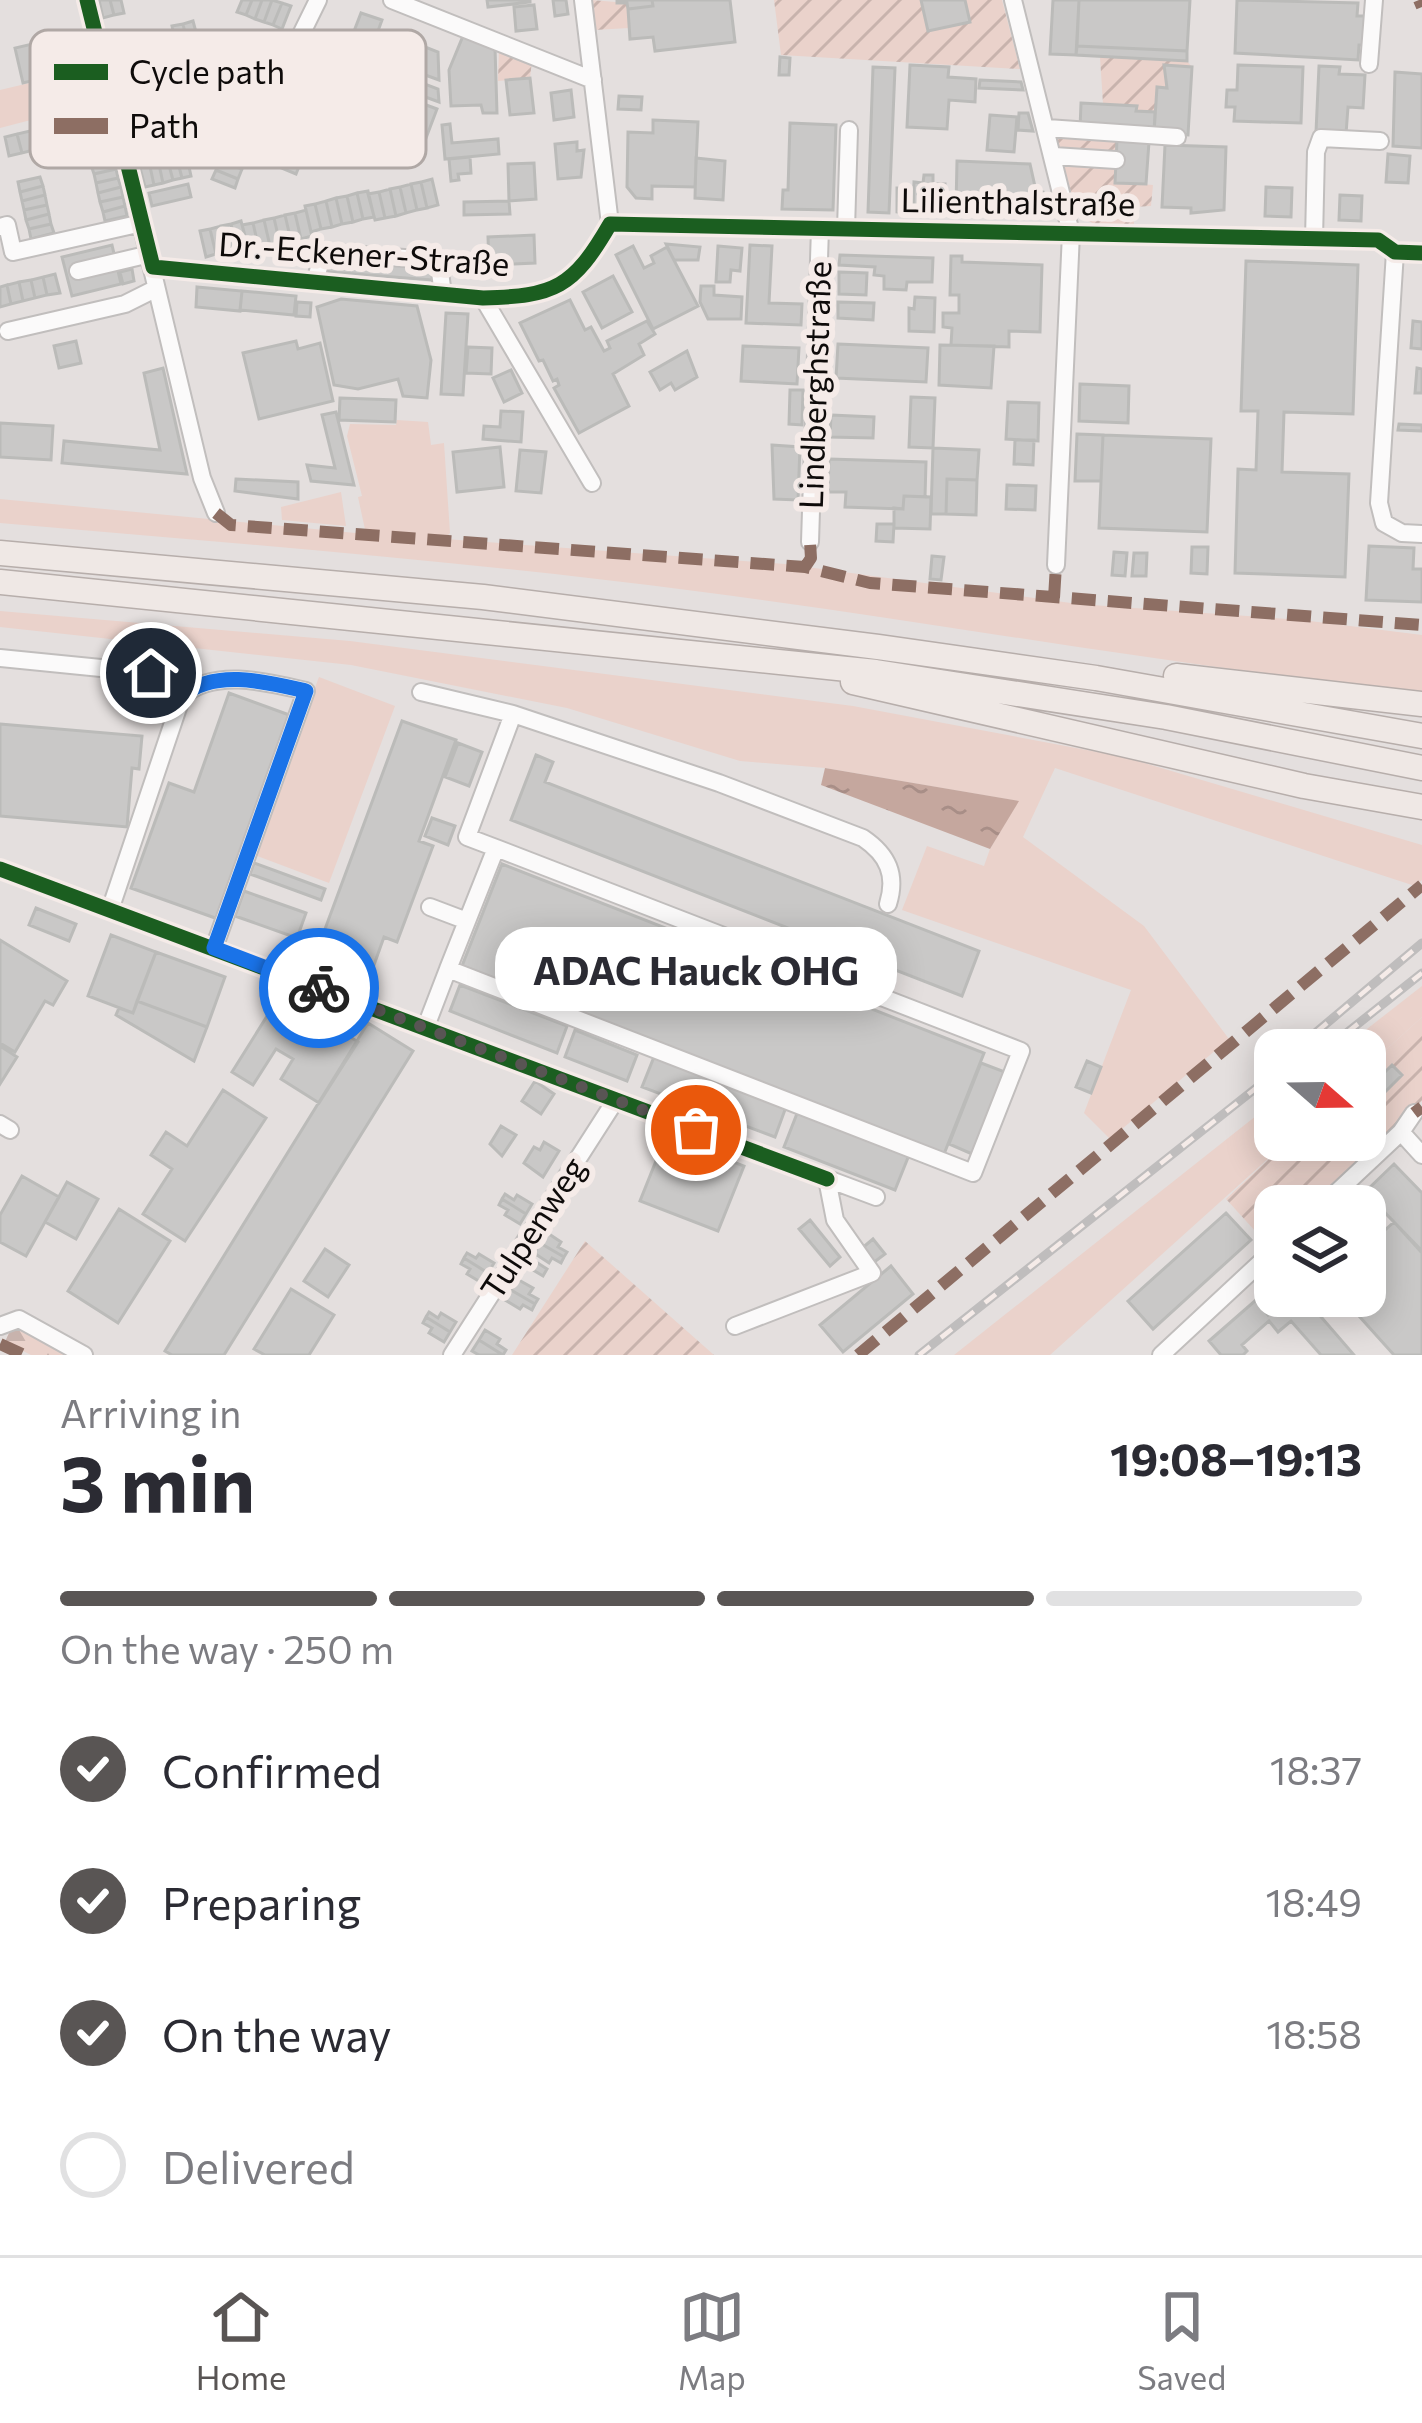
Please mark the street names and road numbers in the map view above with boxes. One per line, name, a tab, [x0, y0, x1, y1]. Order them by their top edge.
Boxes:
street label: Lilienthalstraße	[900, 178, 1136, 223]
street label: Dr.-Eckener-Straße	[217, 222, 511, 283]
street label: Lindberghstraße	[789, 260, 838, 510]
street label: Tulpenweg	[470, 1148, 593, 1306]

